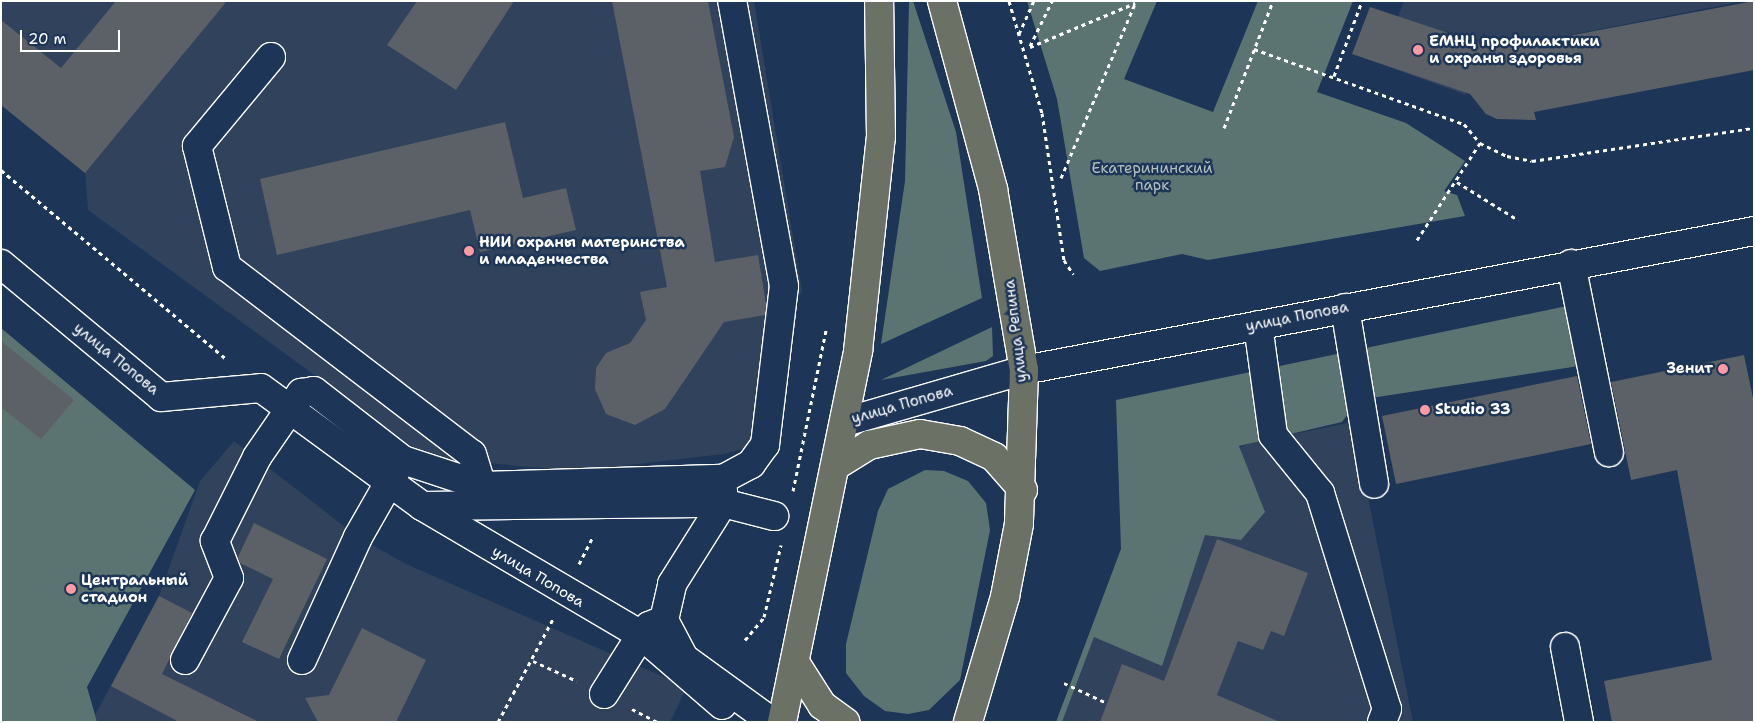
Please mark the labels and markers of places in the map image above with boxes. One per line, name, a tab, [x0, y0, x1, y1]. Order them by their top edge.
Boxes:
place label: ЕМНЦ профилактики и охраны здоровья	[1429, 32, 1600, 67]
marker: ЕМНЦ профилактики и охраны здоровья	[1411, 43, 1425, 57]
place label: НИИ охраны материнства и младенчества	[479, 233, 685, 268]
marker: НИИ охраны материнства и младенчества	[463, 245, 475, 257]
place label: Зенит	[1667, 360, 1713, 378]
marker: Зенит	[1717, 363, 1729, 375]
place label: Studio 33	[1435, 401, 1511, 419]
marker: Studio 33	[1419, 404, 1431, 416]
place label: Центральный стадион	[81, 571, 188, 606]
marker: Центральный стадион	[65, 583, 77, 595]

